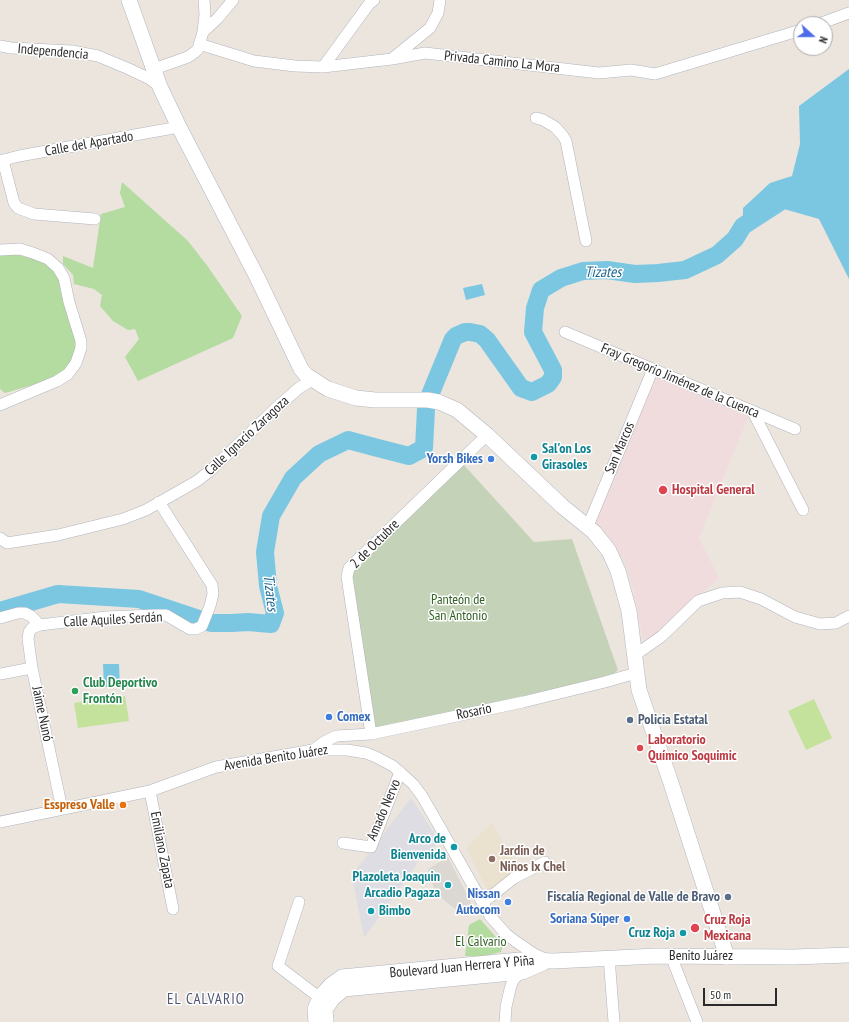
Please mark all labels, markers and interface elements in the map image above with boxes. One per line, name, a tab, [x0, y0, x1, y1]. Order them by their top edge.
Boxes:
north arrow	[793, 16, 833, 56]
text: N	[816, 35, 831, 45]
street label: Independencia	[17, 41, 89, 63]
street label: Privada Camino La Mora	[443, 48, 561, 76]
street label: Calle del Apartado	[44, 128, 134, 160]
water label: Tizates	[585, 264, 621, 282]
street label: Fray Gregorio Jiménez de la Cuenca	[598, 340, 762, 422]
street label: Calle Ignacio Zaragoza	[202, 393, 292, 479]
street label: San Marcos	[602, 420, 638, 476]
place label: Sal'on Los Girasoles	[542, 441, 591, 474]
place label: Yorsh Bikes	[426, 451, 483, 467]
marker: Sal'on Los Girasoles	[529, 452, 539, 462]
marker: Yorsh Bikes	[486, 454, 496, 464]
place label: Hospital General	[672, 482, 755, 498]
marker: Hospital General	[657, 484, 669, 496]
street label: 2 de Octubre	[347, 516, 403, 572]
water label: Tizates	[259, 574, 281, 612]
park label: Panteón de San Antonio	[429, 592, 487, 624]
street label: Calle Aquiles Serdán	[63, 609, 163, 631]
place label: Club Deportivo Frontón	[83, 675, 157, 708]
street label: Jaime Nunó	[28, 685, 56, 743]
marker: Club Deportivo Frontón	[70, 686, 80, 696]
street label: Rosario	[455, 700, 493, 724]
place label: Comex	[337, 709, 370, 725]
marker: Comex	[324, 712, 334, 722]
place label: Policia Estatal	[638, 712, 708, 728]
marker: Policia Estatal	[625, 715, 635, 725]
place label: Laboratorio Químico Soquimic	[648, 732, 737, 764]
street label: Avenida Benito Juárez	[223, 741, 329, 775]
marker: Laboratorio Químico Soquimic	[635, 743, 645, 753]
street label: Amado Nervo	[364, 777, 404, 843]
place label: Esspreso Valle	[44, 797, 115, 813]
marker: Esspreso Valle	[118, 800, 128, 810]
street label: Emiliano Zapata	[146, 810, 178, 890]
place label: Arco de Bienvenida	[391, 831, 446, 864]
marker: Arco de Bienvenida	[449, 842, 459, 852]
place label: Jardín de Niños Ix Chel	[500, 843, 565, 876]
marker: Jardín de Niños Ix Chel	[487, 854, 497, 864]
place label: Plazoleta Joaquin Arcadio Pagaza	[353, 869, 440, 902]
marker: Plazoleta Joaquin Arcadio Pagaza	[443, 880, 453, 890]
place label: Nissan Autocom	[456, 886, 500, 918]
place label: Fiscalía Regional de Valle de Bravo	[547, 889, 720, 905]
marker: Fiscalía Regional de Valle de Bravo	[723, 892, 733, 902]
marker: Nissan Autocom	[503, 897, 513, 907]
place label: Bimbo	[379, 903, 411, 919]
marker: Bimbo	[366, 906, 376, 916]
place label: Soriana Súper	[550, 911, 619, 927]
place label: Cruz Roja Mexicana	[704, 912, 751, 944]
marker: Soriana Súper	[622, 914, 632, 924]
marker: Cruz Roja Mexicana	[689, 922, 701, 934]
place label: Cruz Roja	[629, 925, 675, 941]
marker: Cruz Roja	[678, 928, 688, 938]
park label: El Calvario	[455, 934, 507, 950]
street label: Benito Juárez	[669, 948, 733, 964]
street label: Boulevard Juan Herrera Y Piña	[389, 952, 535, 982]
scale bar	[705, 980, 779, 1006]
text: 50 m	[710, 987, 731, 1002]
district label: EL CALVARIO	[167, 991, 245, 1009]

